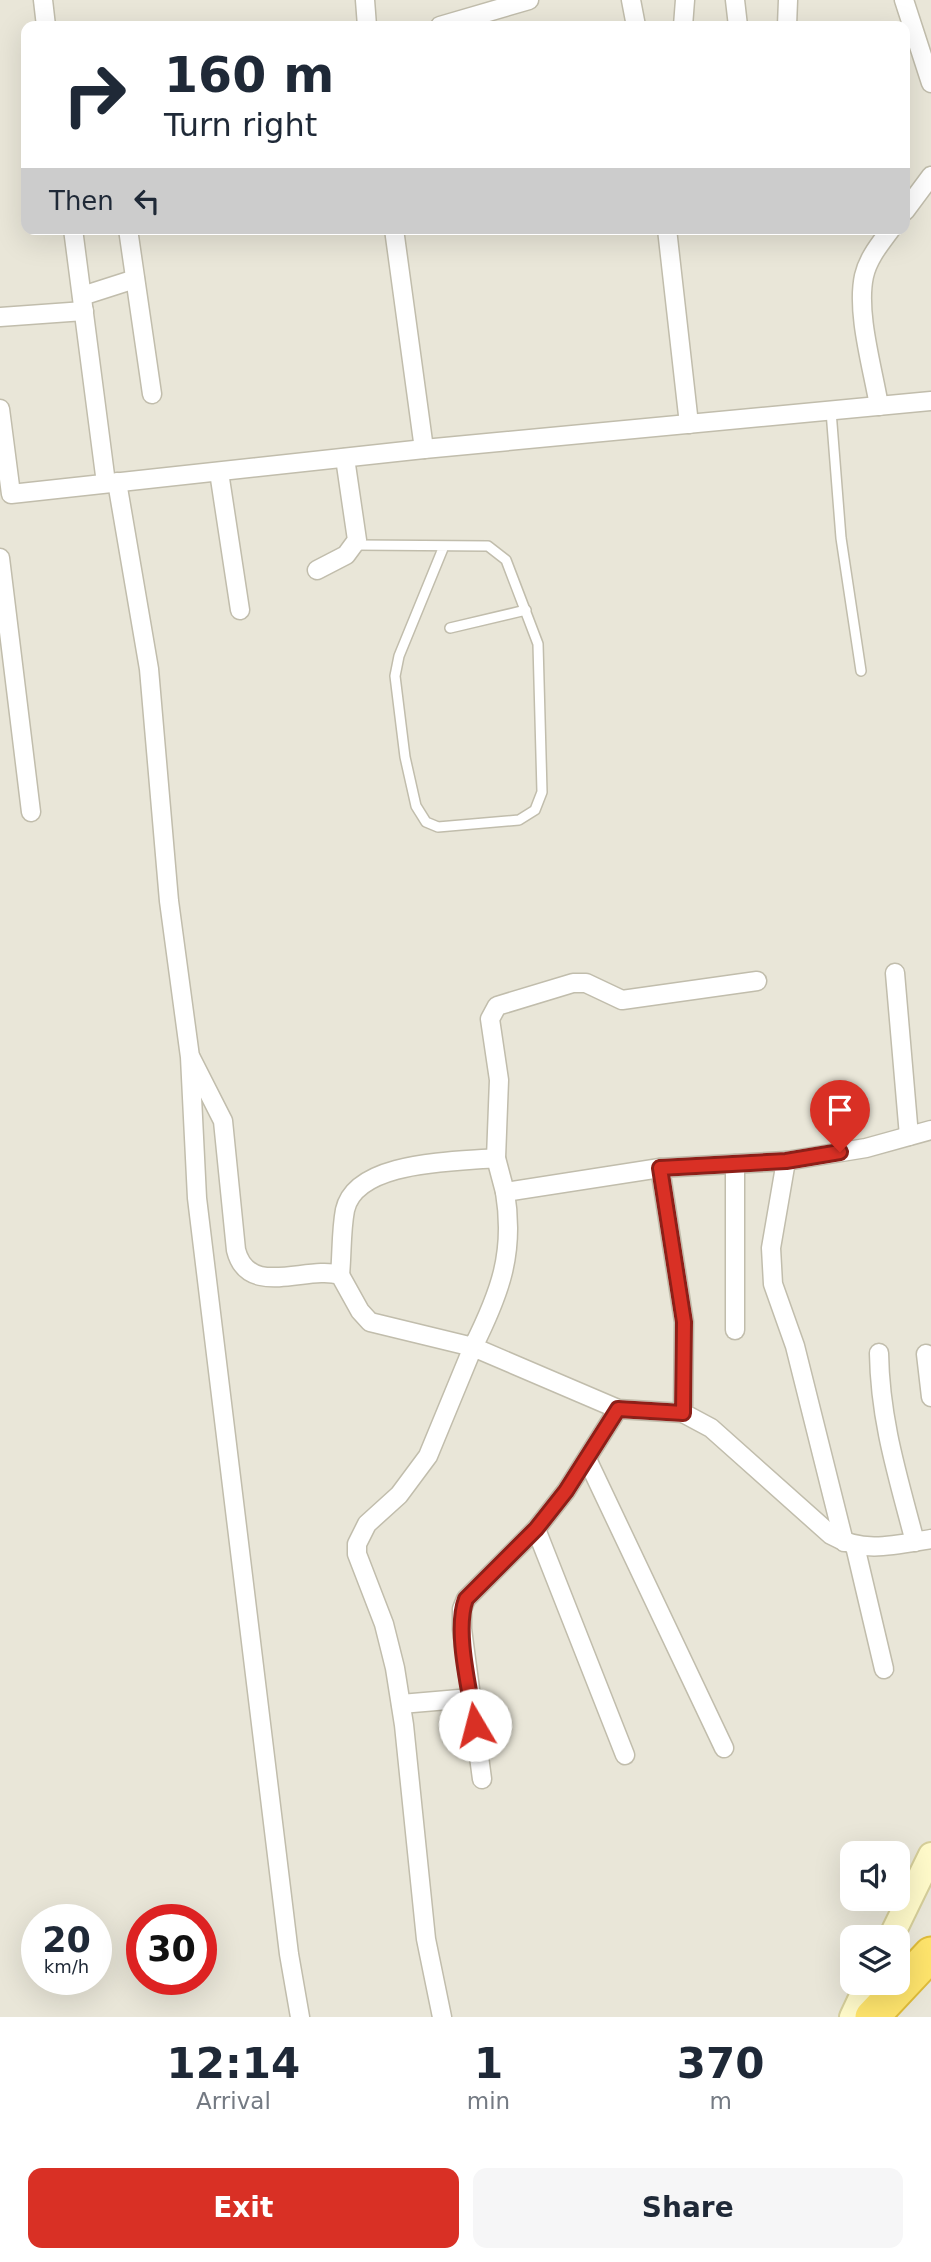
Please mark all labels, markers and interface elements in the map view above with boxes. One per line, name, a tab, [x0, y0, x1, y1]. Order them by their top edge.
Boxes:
text: 160 m	[164, 47, 334, 104]
icon: right	[49, 49, 140, 140]
text: Turn right	[164, 106, 317, 144]
icon: left	[128, 182, 166, 220]
text: Then	[49, 186, 114, 216]
pin	[810, 1080, 870, 1152]
icon: arrive	[821, 1091, 859, 1129]
position arrow	[438, 1688, 512, 1762]
map controls	[840, 1841, 910, 1995]
button: sound	[840, 1841, 910, 1911]
speed limit sign: 30	[126, 1904, 217, 1995]
text: 20	[42, 1920, 91, 1960]
button: layers	[840, 1925, 910, 1995]
text: km/h	[44, 1956, 89, 1977]
text: 12:14	[167, 2039, 300, 2088]
text: 1	[474, 2039, 503, 2088]
text: 370	[677, 2039, 764, 2088]
text: Arrival	[196, 2088, 271, 2114]
text: min	[467, 2088, 510, 2114]
text: m	[709, 2088, 732, 2114]
button: Exit	[28, 2168, 459, 2248]
button: Share	[473, 2168, 903, 2248]

